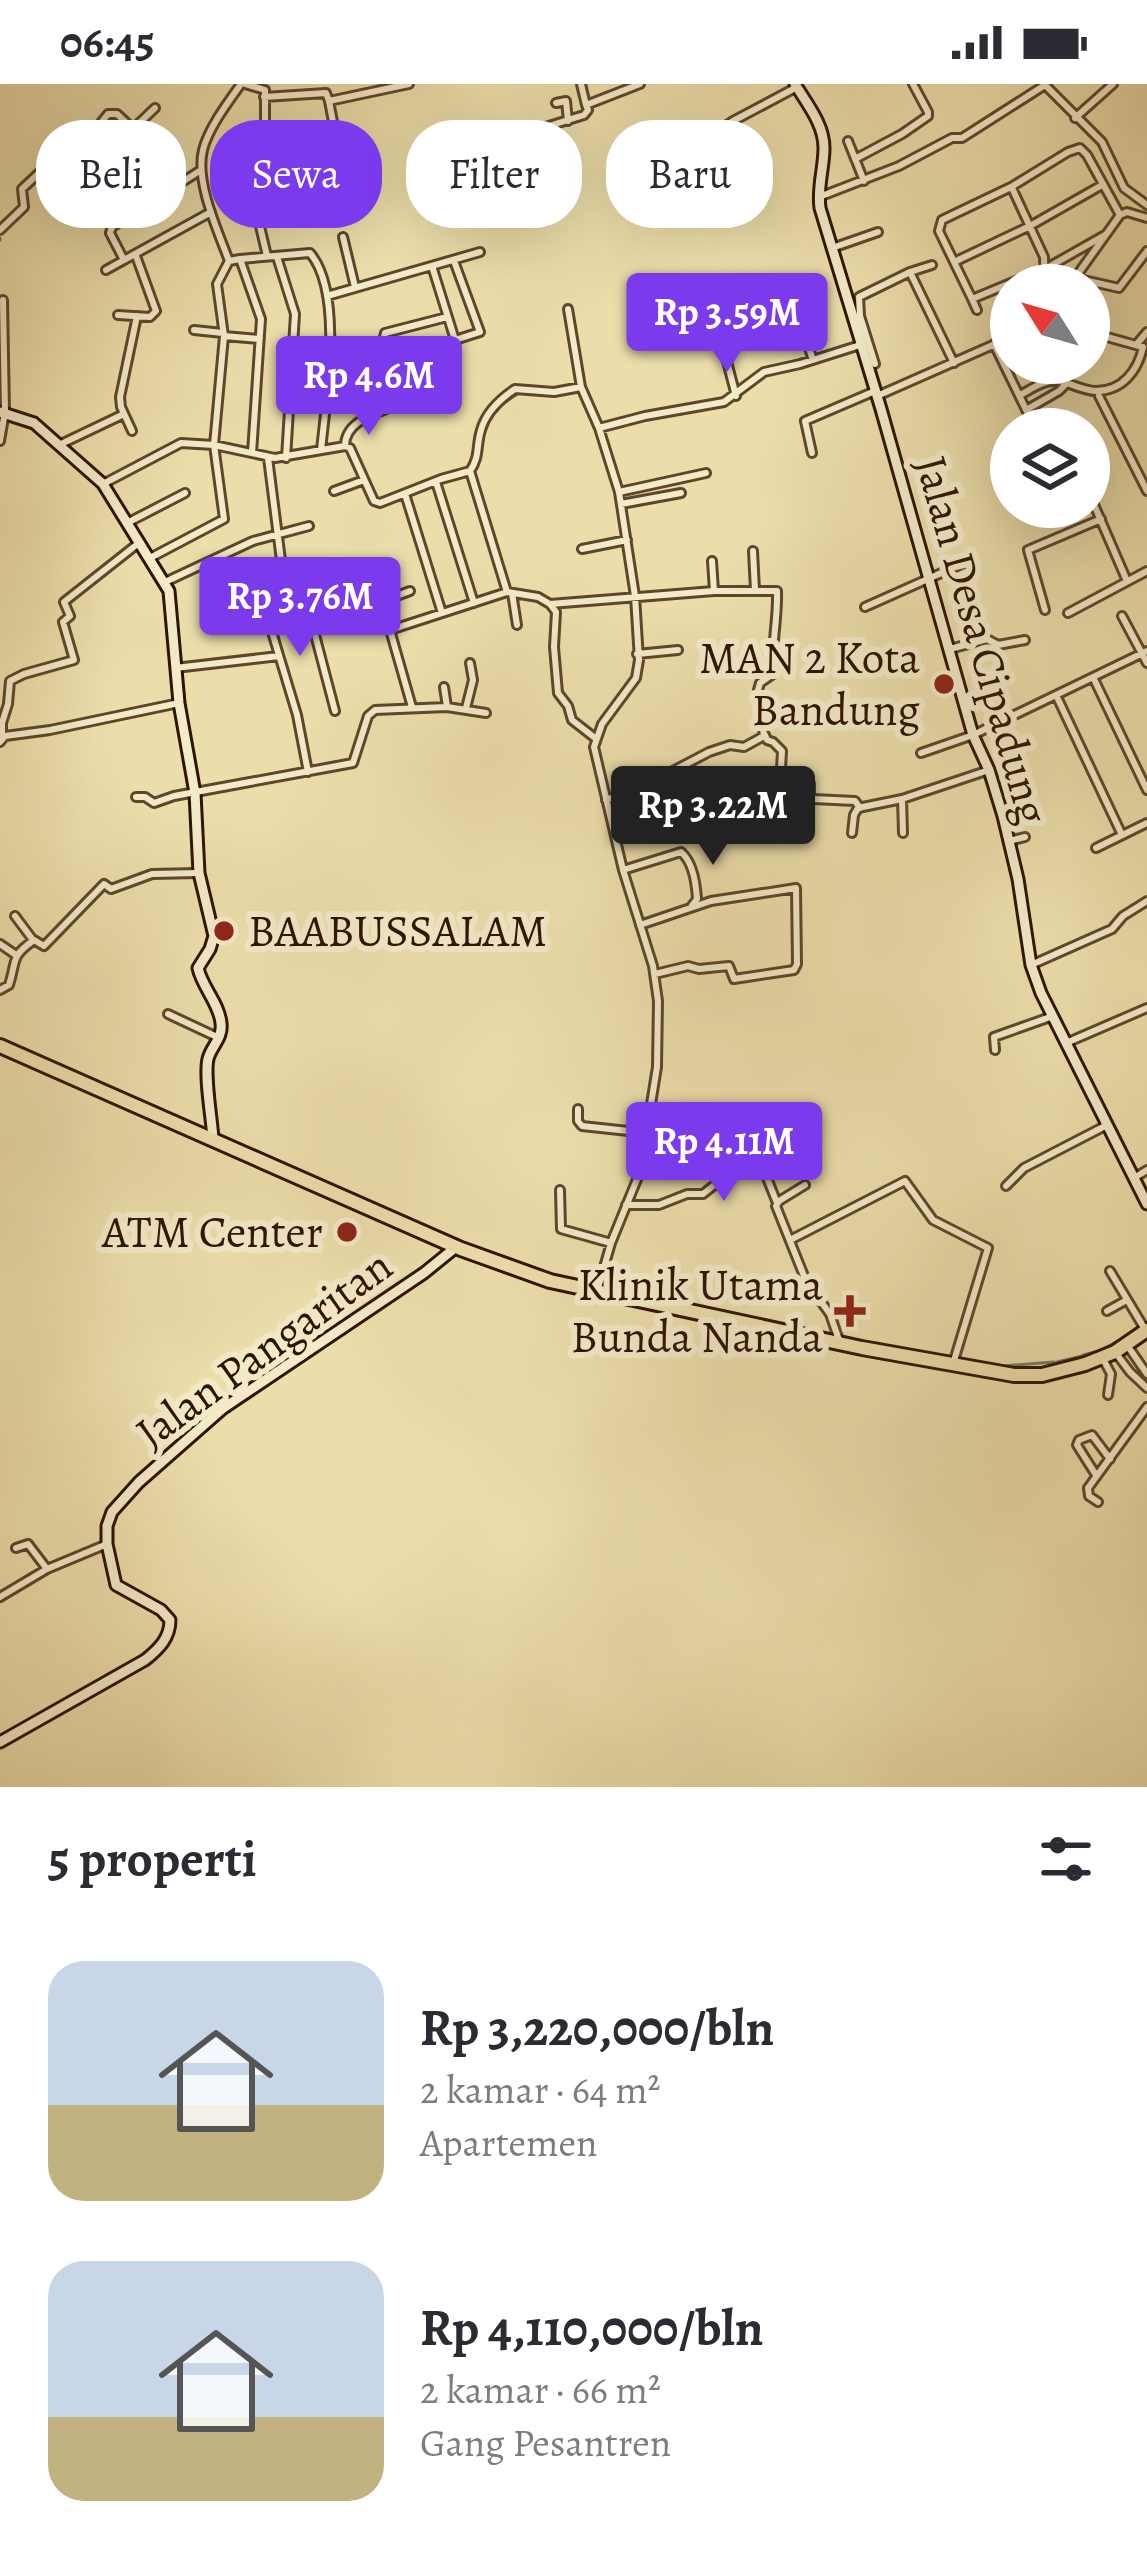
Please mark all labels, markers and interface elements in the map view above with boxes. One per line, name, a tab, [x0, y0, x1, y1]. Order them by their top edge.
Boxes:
text: 06:45	[60, 11, 155, 73]
chip: Beli	[36, 120, 186, 228]
chip: Sewa	[210, 120, 382, 228]
chip: Filter	[406, 120, 582, 228]
chip: Baru	[606, 120, 773, 228]
north arrow	[990, 264, 1110, 384]
map controls	[990, 264, 1110, 528]
pin: Rp 3.59M	[603, 273, 851, 375]
text: Rp 3.59M	[654, 285, 800, 338]
pin: Rp 4.6M	[258, 336, 480, 438]
text: Rp 4.6M	[303, 348, 435, 401]
button: layers	[990, 408, 1110, 528]
street label: Jalan Desa Cipadung	[900, 449, 1064, 831]
pin: Rp 3.76M	[176, 557, 424, 659]
text: Rp 3.76M	[226, 569, 374, 622]
place label: MAN 2 Kota Bandung	[699, 627, 920, 741]
marker: MAN 2 Kota Bandung	[931, 671, 957, 697]
pin: Rp 3.22M	[589, 766, 837, 868]
text: Rp 3.22M	[638, 778, 788, 831]
place label: BAABUSSALAM	[248, 900, 547, 962]
marker: BAABUSSALAM	[211, 918, 237, 944]
pin: Rp 4.11M	[600, 1102, 848, 1204]
text: Rp 4.11M	[653, 1114, 795, 1167]
place label: ATM Center	[101, 1201, 323, 1263]
marker: ATM Center	[334, 1219, 360, 1245]
street label: Jalan Pangaritan	[123, 1235, 405, 1463]
place label: Klinik Utama Bunda Nanda	[571, 1254, 823, 1368]
marker: Klinik Utama Bunda Nanda	[834, 1295, 866, 1327]
text: 5 properti	[48, 1824, 257, 1894]
icon: filters	[1033, 1826, 1099, 1892]
text: Rp 3,220,000/bln	[420, 1993, 774, 2063]
icon: home	[144, 2009, 288, 2153]
text: 2 kamar · 64 m²	[420, 2063, 660, 2116]
text: Apartemen	[420, 2116, 597, 2169]
text: Rp 4,110,000/bln	[420, 2293, 764, 2363]
icon: home	[144, 2309, 288, 2453]
text: 2 kamar · 66 m²	[420, 2363, 661, 2416]
text: Gang Pesantren	[420, 2416, 671, 2469]

